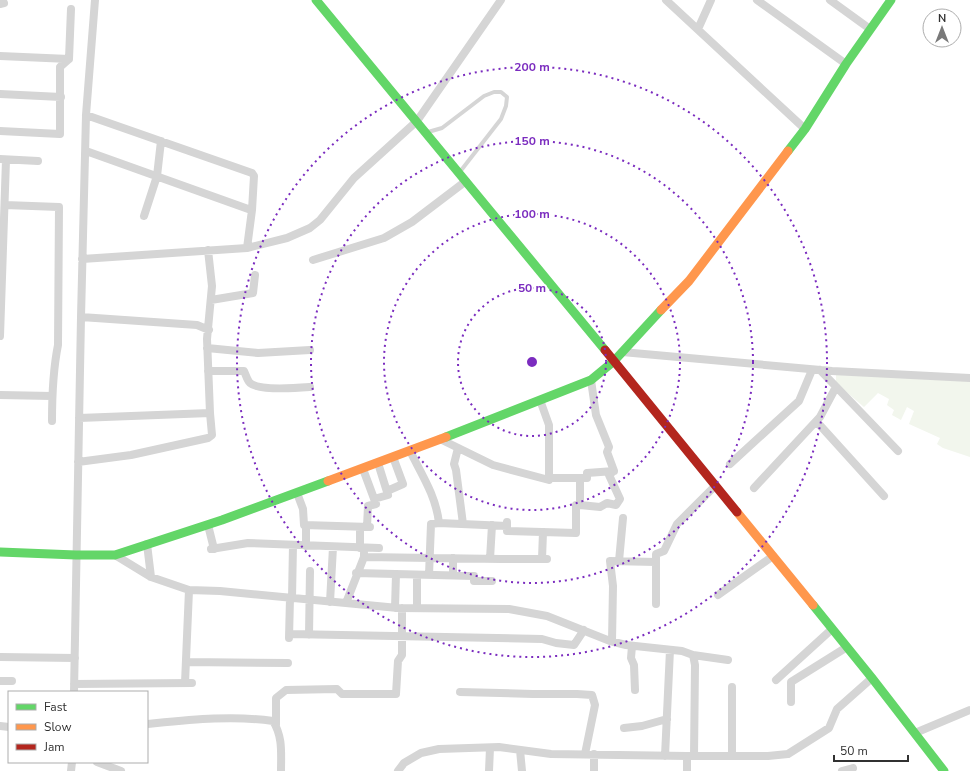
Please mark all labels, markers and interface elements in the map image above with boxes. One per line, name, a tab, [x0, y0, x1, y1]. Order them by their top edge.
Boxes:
north arrow	[922, 8, 962, 48]
text: N	[938, 11, 946, 26]
text: 200 m	[514, 59, 550, 75]
text: 150 m	[514, 133, 550, 149]
text: 100 m	[514, 206, 550, 222]
text: 50 m	[518, 280, 546, 296]
centre of rings	[525, 355, 539, 369]
legend	[8, 691, 148, 763]
text: Fast	[44, 699, 67, 715]
text: Slow	[44, 719, 72, 735]
scale bar	[834, 737, 908, 763]
text: Jam	[43, 739, 65, 755]
text: 50 m	[840, 743, 868, 759]

